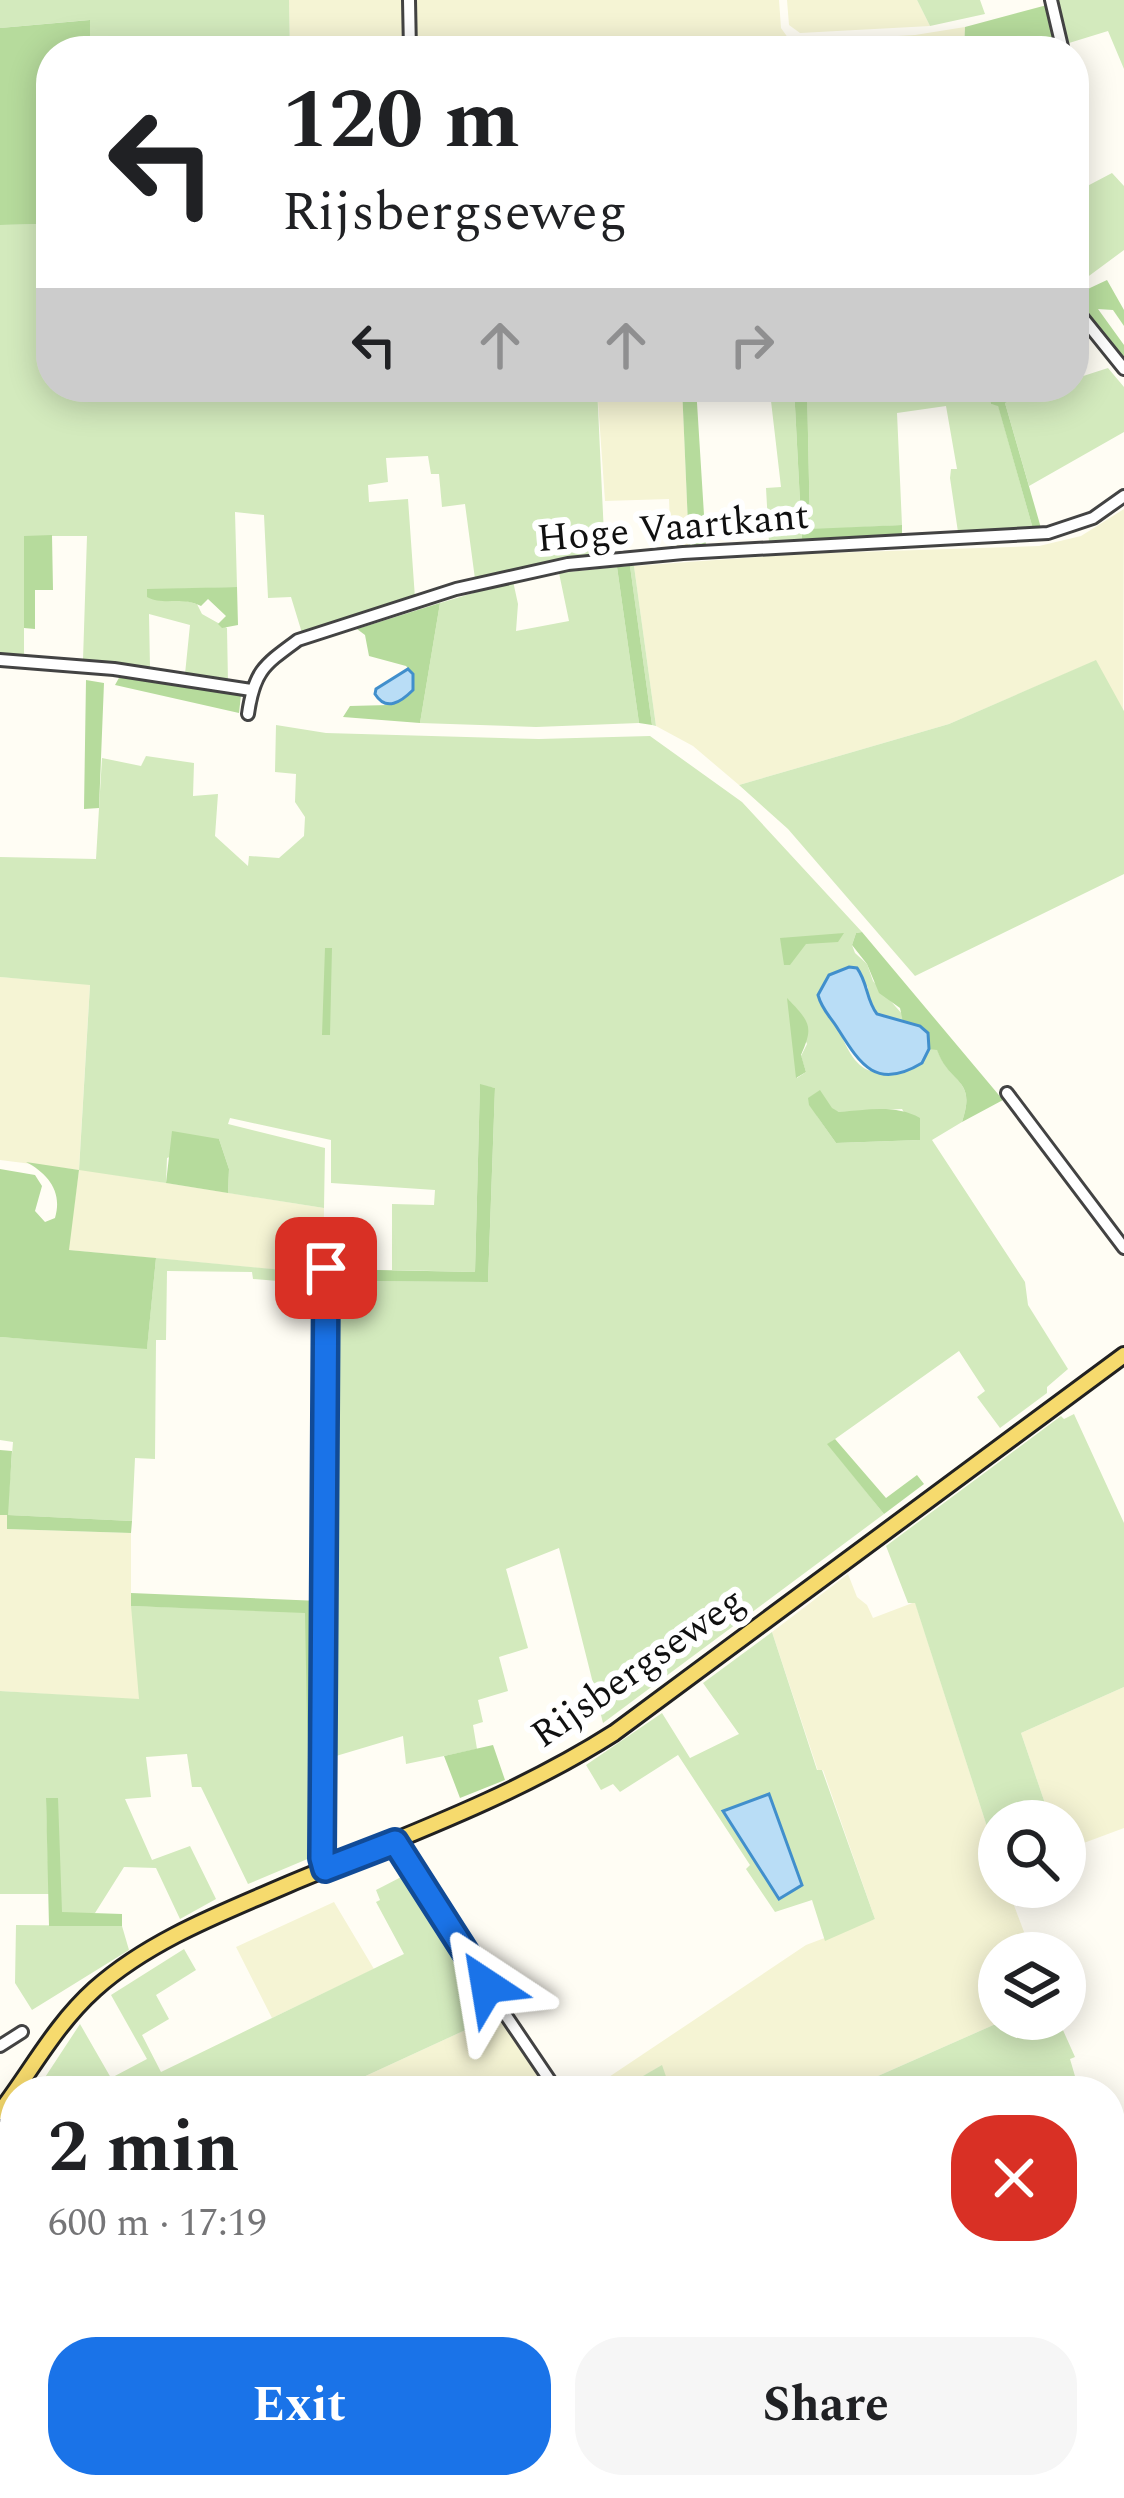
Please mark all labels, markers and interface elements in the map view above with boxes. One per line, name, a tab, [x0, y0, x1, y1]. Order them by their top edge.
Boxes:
text: 120 m	[282, 57, 520, 185]
icon: left	[84, 84, 240, 240]
text: Rijsbergseweg	[282, 172, 627, 254]
icon: left	[341, 312, 407, 378]
icon: ahead	[467, 312, 533, 378]
icon: ahead	[593, 312, 659, 378]
icon: right	[719, 312, 785, 378]
street label: Hoge Vaartkant	[534, 487, 812, 569]
pin	[275, 1217, 377, 1319]
icon: arrive	[293, 1235, 359, 1301]
street label: Rijsbergseweg	[519, 1572, 757, 1764]
map controls	[978, 1800, 1086, 2040]
button: search	[978, 1800, 1086, 1908]
position arrow	[424, 1923, 550, 2049]
button: layers	[978, 1932, 1086, 2040]
text: 2 min	[48, 2094, 240, 2203]
button: close	[951, 2115, 1077, 2241]
text: 600 m · 17:19	[48, 2194, 267, 2253]
button: Exit	[48, 2337, 551, 2475]
button: Share	[575, 2337, 1077, 2475]

